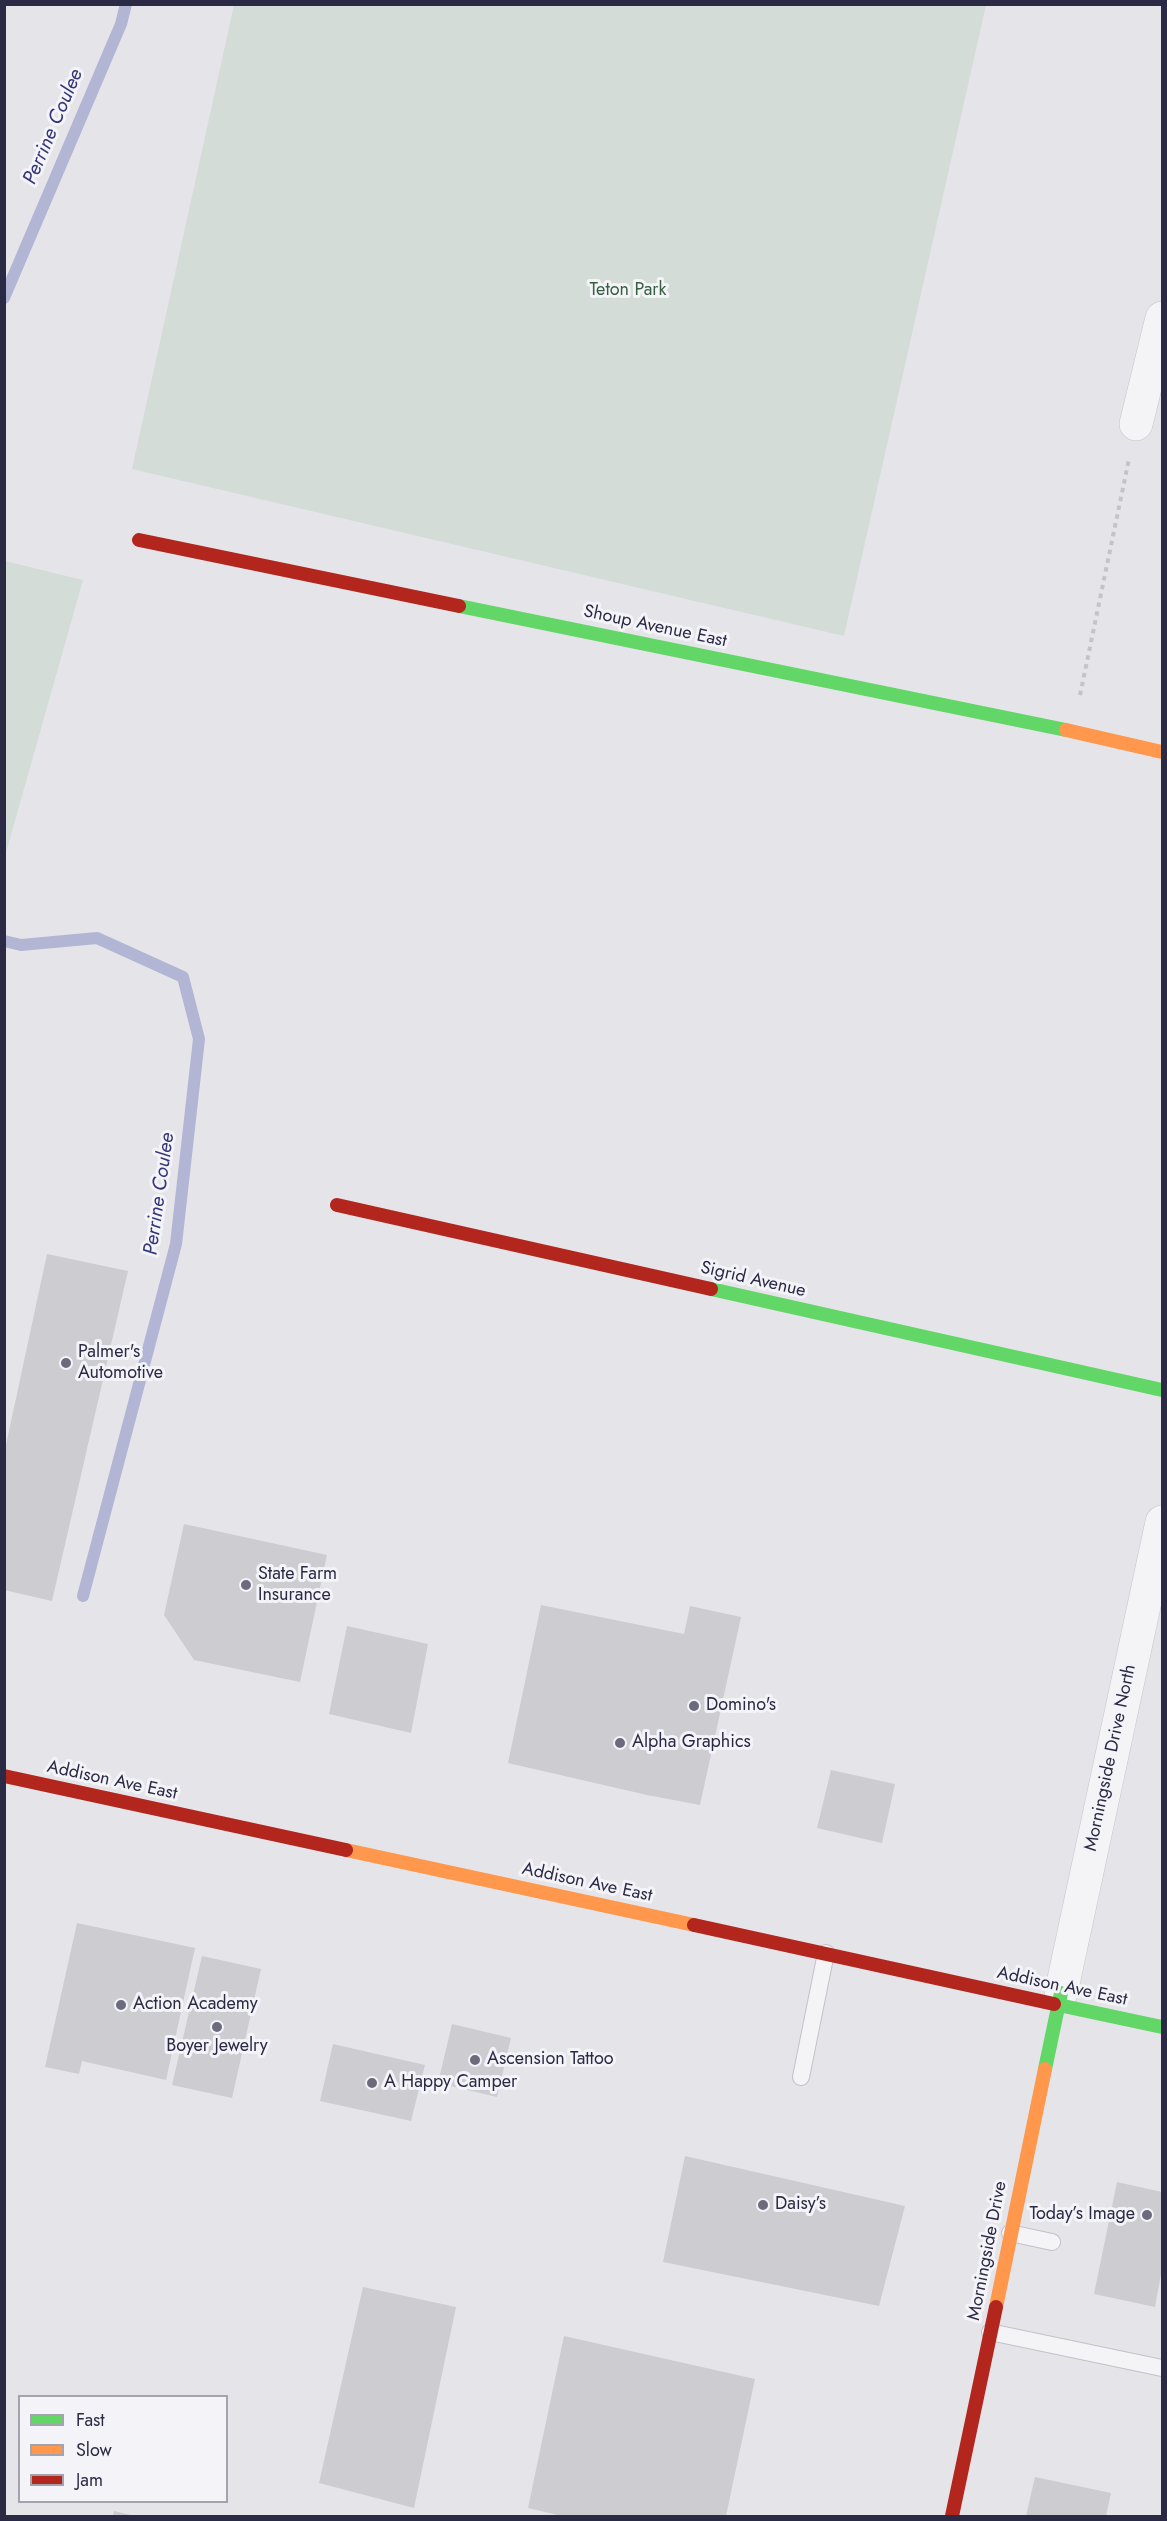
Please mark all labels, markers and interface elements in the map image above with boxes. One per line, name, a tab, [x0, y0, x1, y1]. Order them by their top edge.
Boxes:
water label: Perrine Coulee	[19, 66, 89, 188]
park label: Teton Park	[590, 280, 666, 302]
street label: Shoup Avenue East	[581, 601, 729, 653]
water label: Perrine Coulee	[140, 1131, 180, 1257]
street label: Sigrid Avenue	[698, 1257, 808, 1303]
place label: Palmer's Automotive	[78, 1342, 163, 1384]
marker: Palmer's Automotive	[59, 1356, 73, 1370]
place label: State Farm Insurance	[258, 1564, 337, 1606]
marker: State Farm Insurance	[239, 1578, 253, 1592]
street label: Morningside Drive North	[1081, 1663, 1141, 1853]
place label: Domino's	[706, 1695, 776, 1717]
marker: Domino's	[687, 1699, 701, 1713]
place label: Alpha Graphics	[632, 1732, 751, 1754]
marker: Alpha Graphics	[613, 1736, 627, 1750]
street label: Addison Ave East	[45, 1757, 179, 1805]
street label: Addison Ave East	[520, 1859, 654, 1907]
street label: Addison Ave East	[995, 1963, 1129, 2011]
place label: Action Academy	[133, 1994, 258, 2016]
marker: Action Academy	[114, 1998, 128, 2012]
marker: Boyer Jewelry	[210, 2020, 224, 2034]
place label: Boyer Jewelry	[166, 2036, 268, 2058]
place label: Ascension Tattoo	[487, 2049, 614, 2071]
marker: Ascension Tattoo	[468, 2053, 482, 2067]
place label: A Happy Camper	[384, 2072, 517, 2094]
marker: A Happy Camper	[365, 2076, 379, 2090]
street label: Morningside Drive	[964, 2180, 1012, 2322]
place label: Daisy’s	[775, 2194, 826, 2216]
marker: Daisy’s	[756, 2198, 770, 2212]
place label: Today’s Image	[1029, 2204, 1135, 2226]
marker: Today’s Image	[1140, 2208, 1154, 2222]
legend	[18, 2395, 228, 2503]
text: Fast	[76, 2407, 105, 2433]
text: Slow	[76, 2437, 112, 2463]
text: Jam	[76, 2467, 103, 2493]

